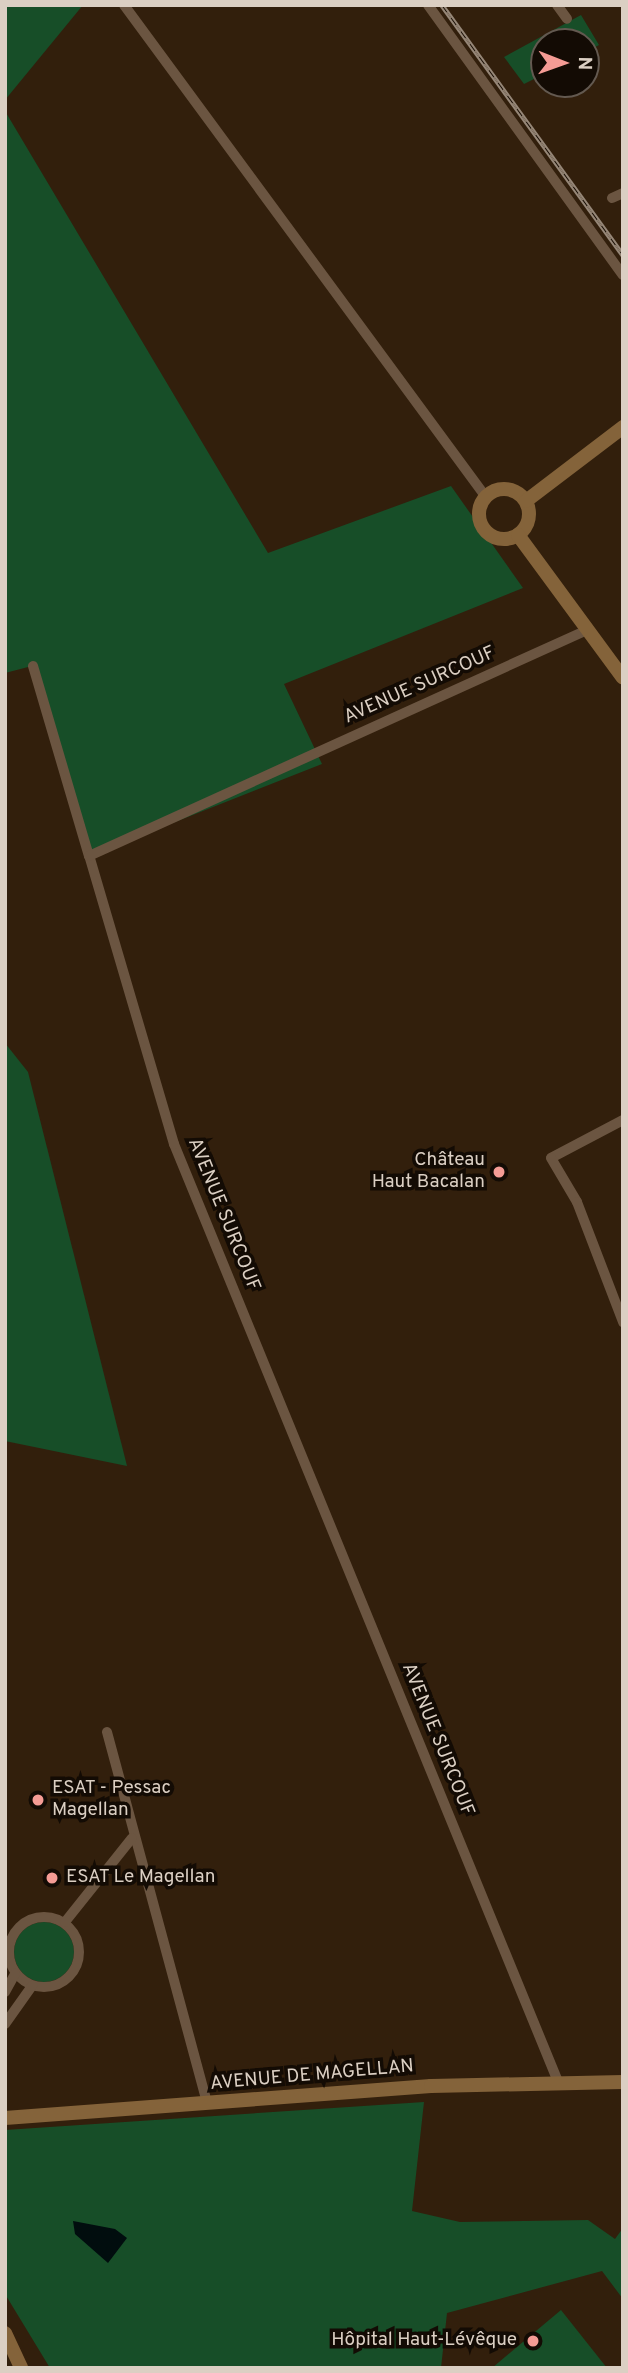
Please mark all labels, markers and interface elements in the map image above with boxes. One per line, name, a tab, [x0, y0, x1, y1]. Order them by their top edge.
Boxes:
north arrow	[530, 28, 600, 98]
text: N	[572, 56, 596, 70]
street label: AVENUE SURCOUF	[341, 642, 499, 730]
street label: AVENUE SURCOUF	[182, 1135, 264, 1295]
place label: Château Haut Bacalan	[372, 1150, 485, 1194]
marker: Château Haut Bacalan	[491, 1164, 507, 1180]
street label: AVENUE SURCOUF	[396, 1660, 478, 1820]
place label: ESAT - Pessac Magellan	[52, 1778, 172, 1822]
marker: ESAT - Pessac Magellan	[30, 1792, 46, 1808]
place label: ESAT Le Magellan	[66, 1867, 216, 1889]
marker: ESAT Le Magellan	[44, 1870, 60, 1886]
street label: AVENUE DE MAGELLAN	[209, 2056, 415, 2096]
place label: Hôpital Haut-Lévêque	[331, 2330, 517, 2352]
marker: Hôpital Haut-Lévêque	[523, 2331, 543, 2351]

